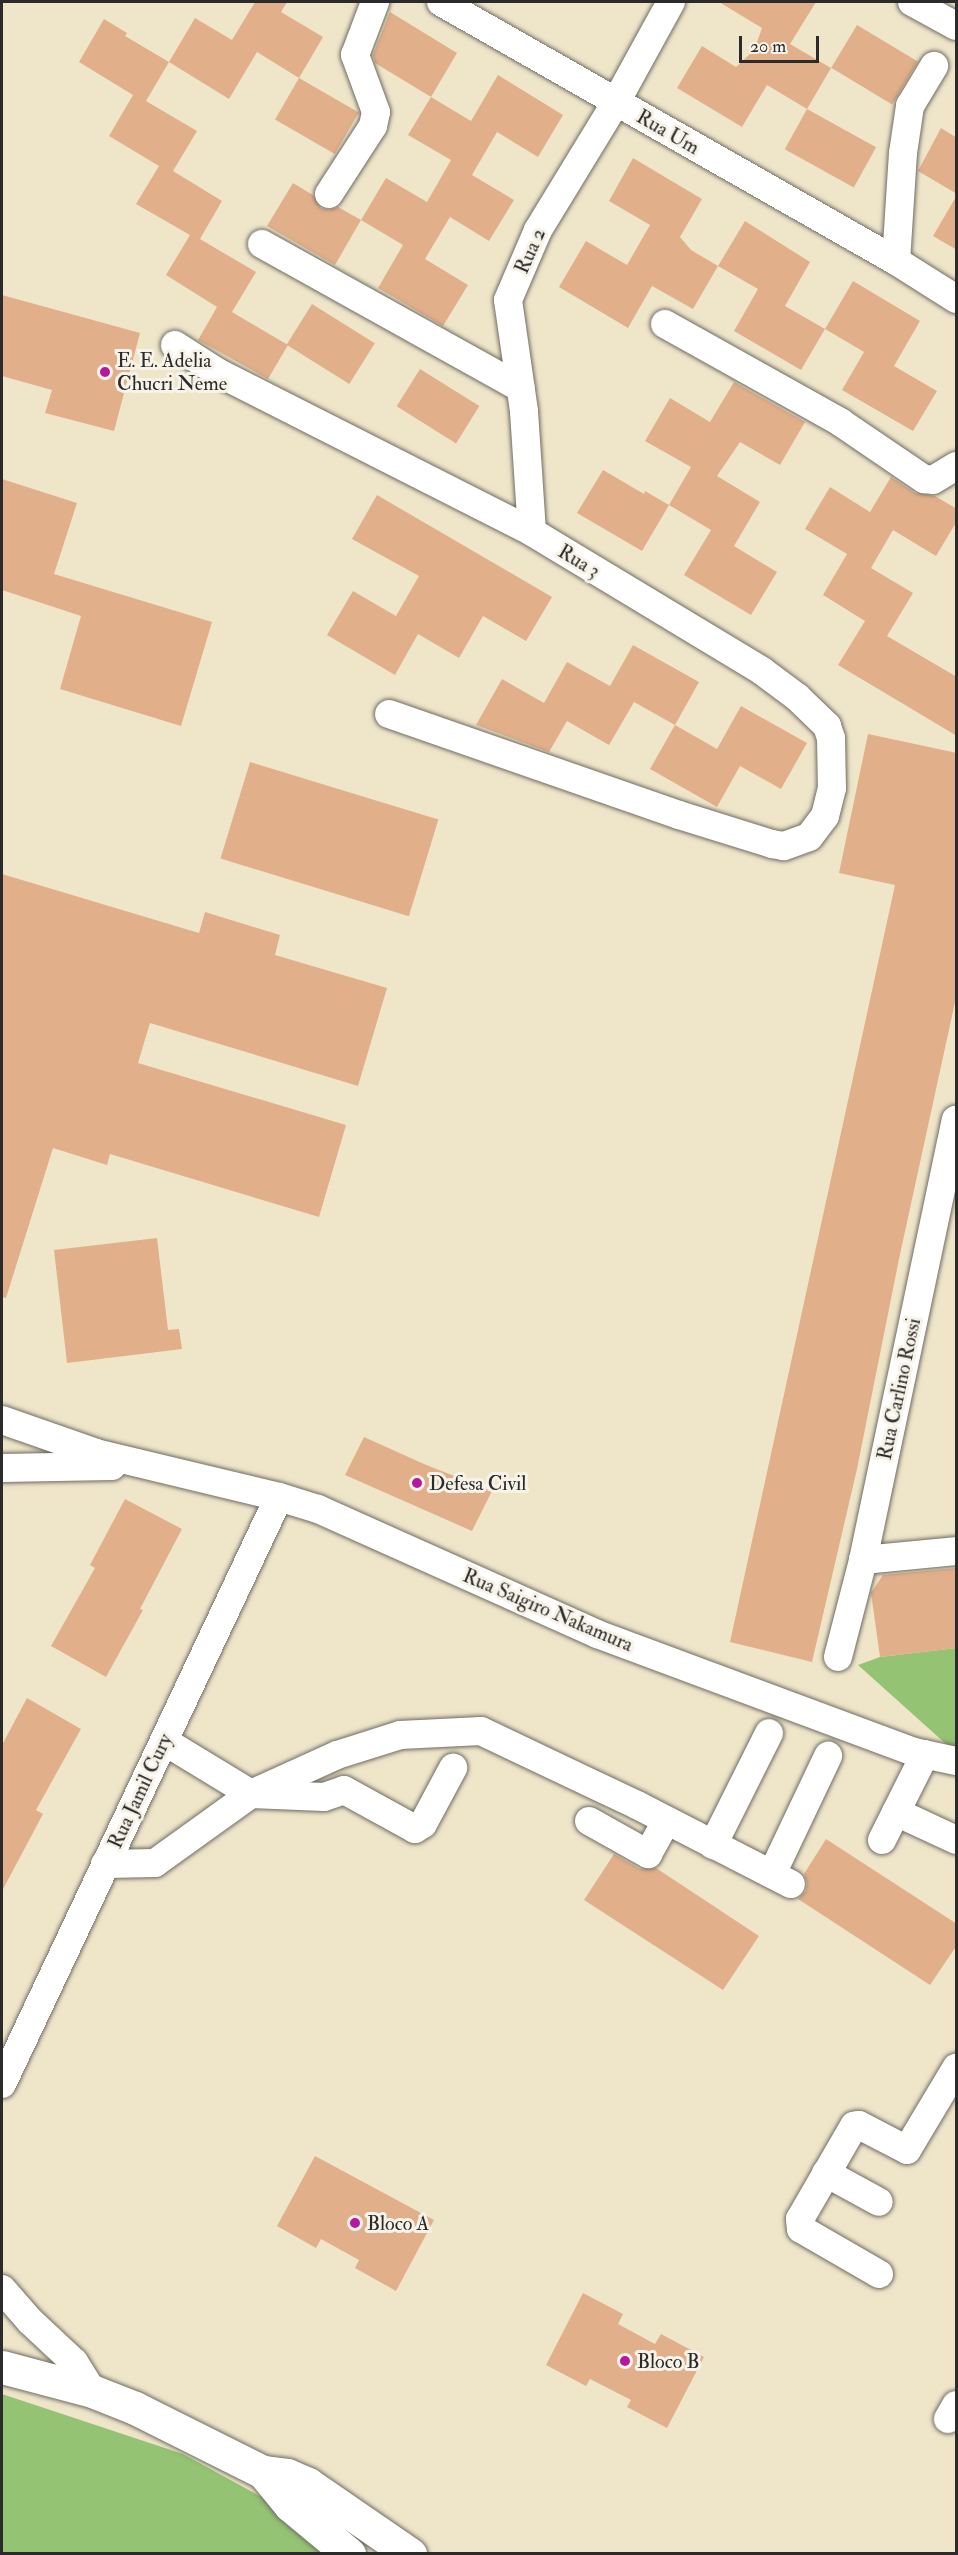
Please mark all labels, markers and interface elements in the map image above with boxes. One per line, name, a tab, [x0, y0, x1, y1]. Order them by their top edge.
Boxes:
scale bar	[742, 24, 822, 62]
text: 20 m	[750, 35, 786, 58]
street label: Rua Um	[632, 104, 704, 160]
street label: Rua 2	[509, 225, 551, 277]
place label: E. E. Adelia Chucri Neme	[117, 348, 227, 395]
marker: E. E. Adelia Chucri Neme	[98, 365, 112, 379]
street label: Rua 3	[554, 539, 604, 583]
street label: Rua Carlino Rossi	[872, 1316, 926, 1462]
place label: Defesa Civil	[429, 1471, 526, 1495]
marker: Defesa Civil	[410, 1476, 424, 1490]
street label: Rua Saigiro Nakamura	[459, 1563, 637, 1657]
street label: Rua Jamil Cury	[103, 1730, 177, 1852]
place label: Bloco A	[367, 2211, 429, 2235]
marker: Bloco A	[348, 2216, 362, 2230]
place label: Bloco B	[637, 2349, 700, 2373]
marker: Bloco B	[618, 2354, 632, 2368]

